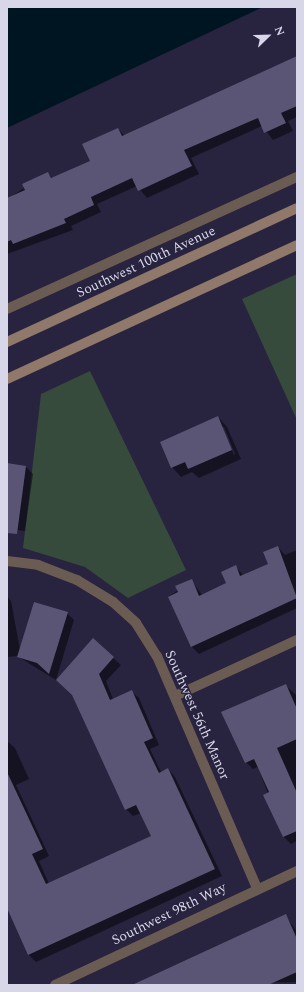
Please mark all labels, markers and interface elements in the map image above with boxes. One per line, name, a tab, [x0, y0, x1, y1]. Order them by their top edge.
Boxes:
north arrow	[248, 16, 288, 56]
text: N	[270, 24, 289, 39]
street label: Southwest 100th Avenue	[74, 222, 218, 302]
street label: Southwest 56th Manor	[161, 648, 233, 782]
street label: Southwest 98th Way	[109, 879, 229, 949]

